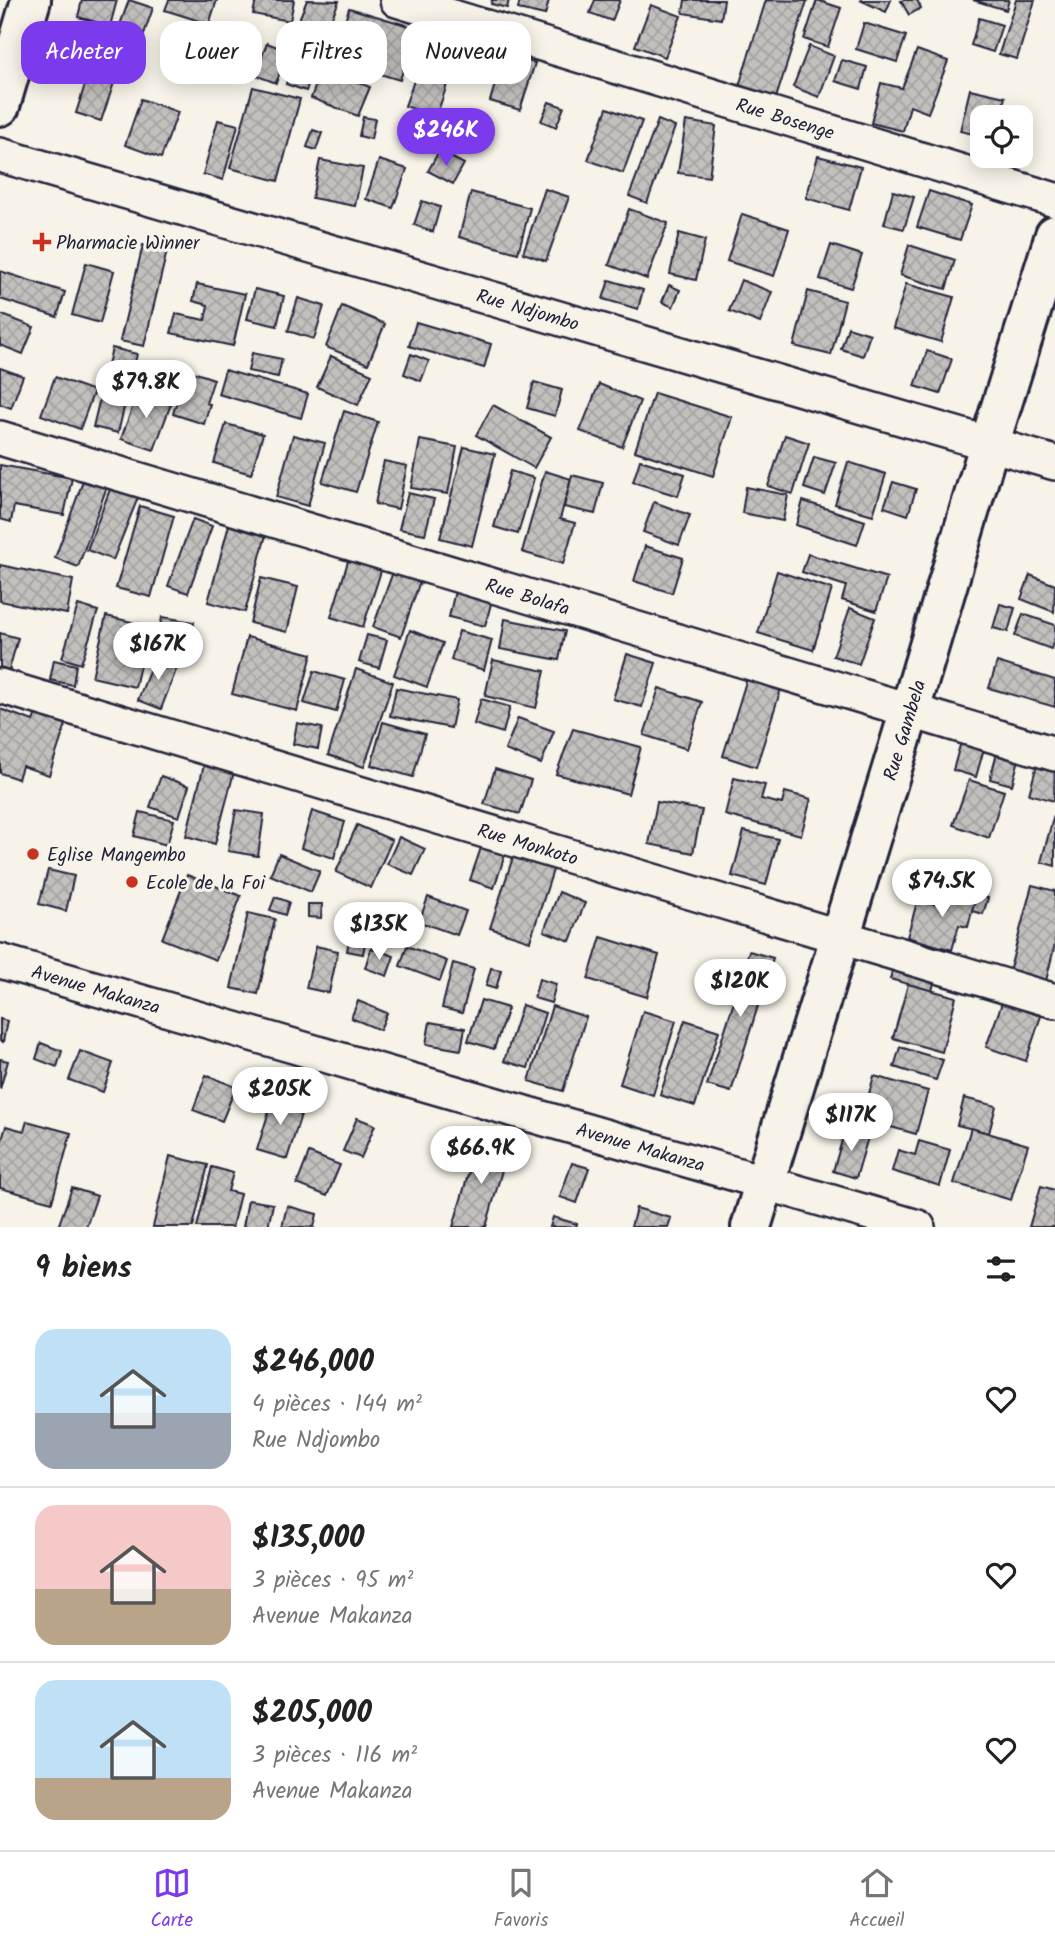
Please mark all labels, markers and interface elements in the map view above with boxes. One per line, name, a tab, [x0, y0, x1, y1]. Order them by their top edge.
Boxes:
chip: Acheter	[21, 21, 146, 84]
chip: Louer	[160, 21, 262, 84]
chip: Filtres	[276, 21, 387, 84]
chip: Nouveau	[401, 21, 531, 84]
street label: Rue Bosenge	[732, 91, 838, 149]
map controls	[970, 105, 1033, 168]
button: locate	[970, 105, 1033, 168]
pin: $246K	[397, 108, 495, 168]
text: $246K	[413, 113, 479, 149]
place label: Pharmacie Winner	[56, 229, 201, 259]
marker: Pharmacie Winner	[34, 234, 50, 250]
street label: Rue Ndjombo	[472, 282, 582, 340]
pin: $79.8K	[89, 360, 203, 420]
text: $79.8K	[112, 365, 180, 401]
street label: Rue Bolafa	[481, 571, 573, 625]
pin: $167K	[109, 622, 207, 682]
text: $167K	[129, 627, 187, 663]
street label: Rue Gambela	[876, 676, 935, 785]
street label: Rue Monkoto	[473, 816, 581, 875]
place label: Eglise Mangembo	[47, 841, 186, 871]
marker: Eglise Mangembo	[25, 846, 41, 862]
pin: $74.5K	[885, 860, 999, 919]
text: $74.5K	[908, 864, 976, 900]
place label: Ecole de la Foi	[146, 869, 266, 899]
marker: Ecole de la Foi	[124, 874, 140, 890]
pin: $135K	[330, 902, 428, 962]
text: $135K	[350, 907, 408, 943]
street label: Avenue Makanza	[28, 958, 163, 1024]
pin: $120K	[691, 960, 789, 1019]
text: $120K	[710, 964, 770, 1000]
pin: $205K	[231, 1068, 329, 1127]
text: $205K	[248, 1072, 312, 1108]
pin: $117K	[802, 1094, 900, 1153]
text: $117K	[825, 1098, 877, 1134]
street label: Avenue Makanza	[572, 1116, 708, 1181]
pin: $66.9K	[424, 1126, 538, 1186]
text: $66.9K	[446, 1131, 516, 1167]
text: 9 biens	[35, 1245, 132, 1293]
icon: filters	[982, 1250, 1020, 1288]
text: $246,000	[252, 1339, 374, 1387]
icon: home	[91, 1357, 175, 1441]
icon: heart	[982, 1380, 1020, 1418]
text: 4 pièces · 144 m²	[252, 1387, 422, 1423]
text: Rue Ndjombo	[252, 1423, 380, 1459]
text: $135,000	[252, 1515, 364, 1563]
icon: home	[91, 1533, 175, 1617]
icon: heart	[982, 1556, 1020, 1594]
text: 3 pièces · 95 m²	[252, 1563, 413, 1599]
text: Avenue Makanza	[252, 1599, 413, 1635]
text: $205,000	[252, 1690, 372, 1738]
icon: home	[91, 1708, 175, 1792]
icon: heart	[982, 1731, 1020, 1769]
text: 3 pièces · 116 m²	[252, 1738, 417, 1774]
text: Avenue Makanza	[252, 1774, 413, 1810]
tab: Carte	[150, 1864, 193, 1936]
tab: Favoris	[494, 1864, 548, 1936]
tab: Accueil	[849, 1864, 905, 1936]

